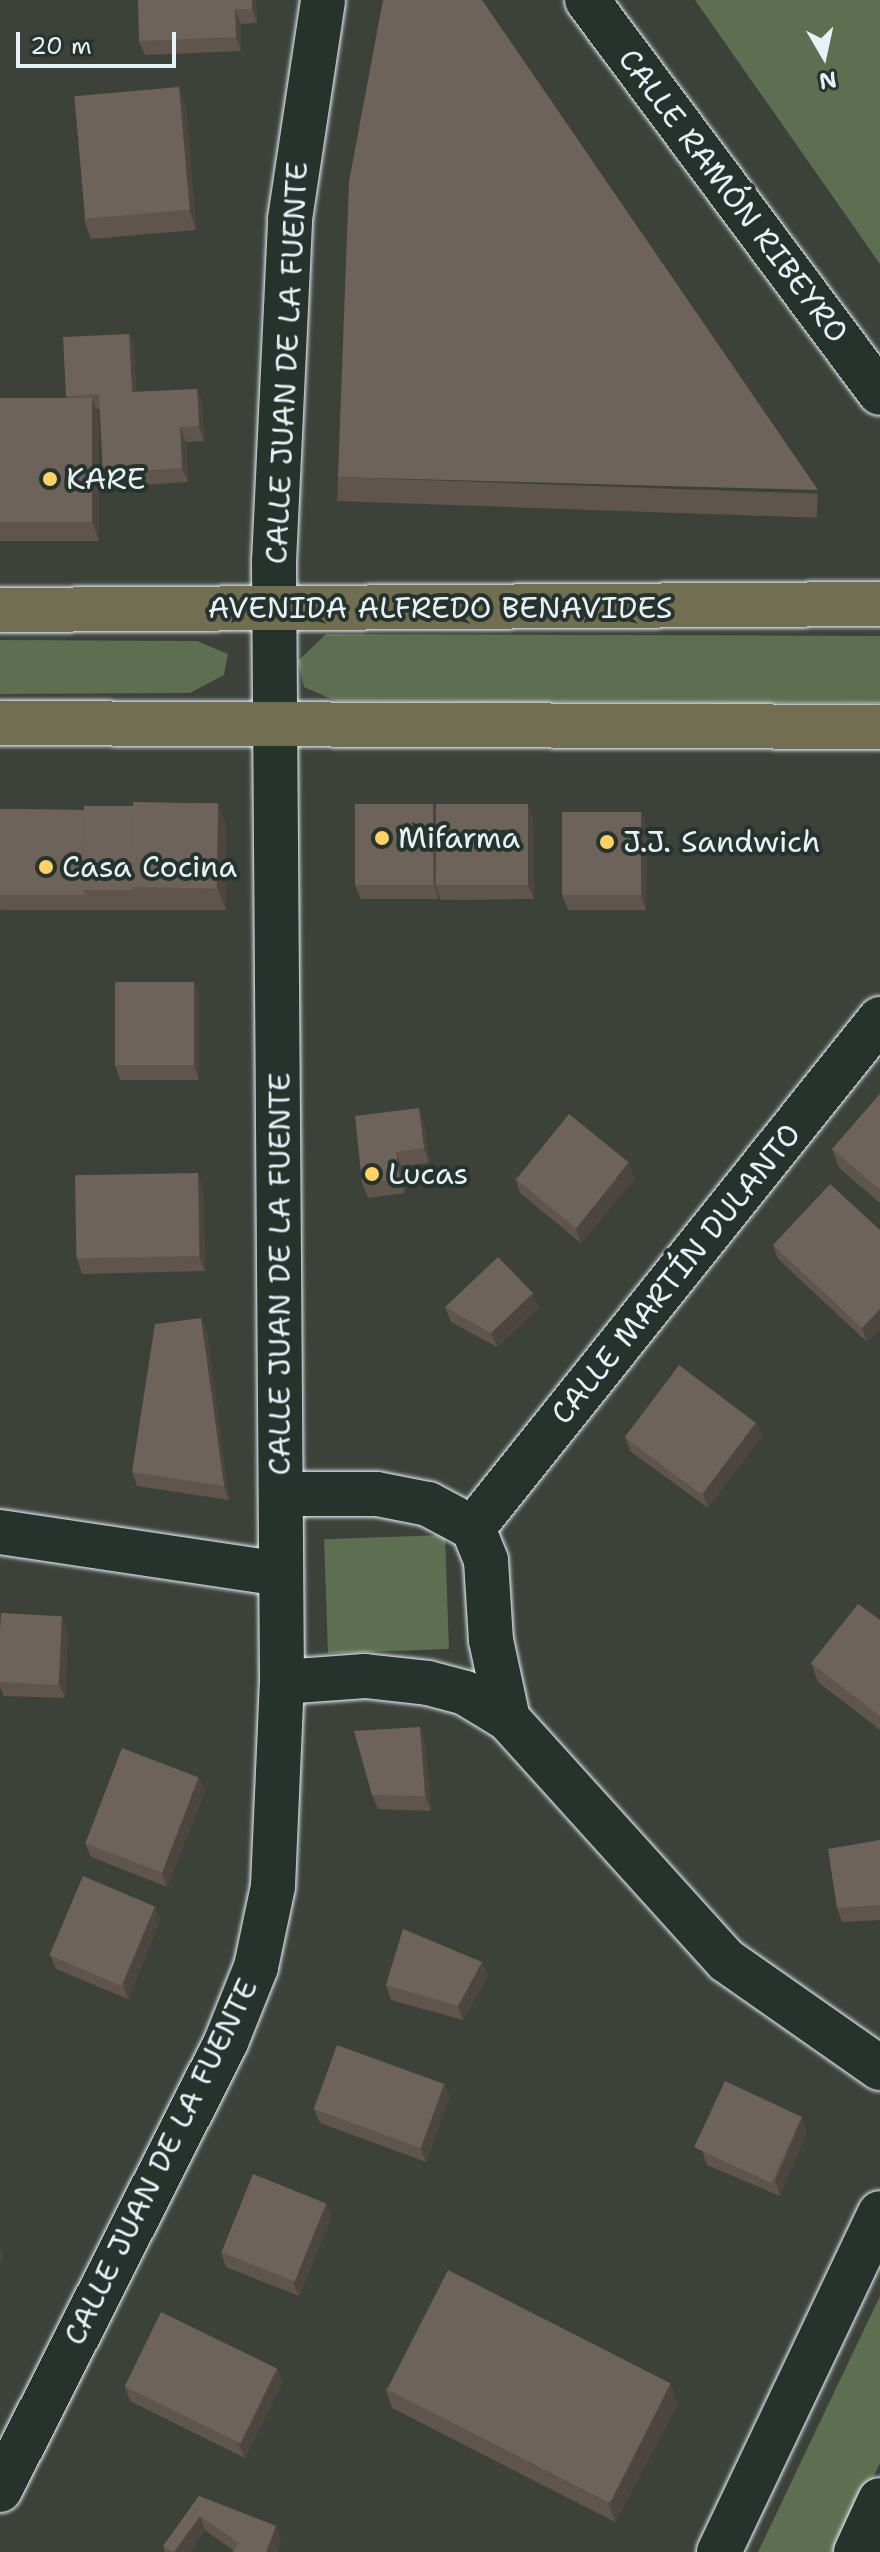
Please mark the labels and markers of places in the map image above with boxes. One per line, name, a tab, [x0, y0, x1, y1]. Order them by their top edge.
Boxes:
place label: KARE	[66, 461, 146, 497]
marker: KARE	[41, 470, 59, 488]
place label: Mifarma	[398, 820, 520, 856]
place label: J.J. Sandwich	[623, 824, 820, 860]
marker: Mifarma	[373, 829, 391, 847]
marker: J.J. Sandwich	[598, 833, 616, 851]
place label: Casa Cocina	[62, 849, 237, 885]
marker: Casa Cocina	[37, 858, 55, 876]
place label: Lucas	[388, 1156, 468, 1192]
marker: Lucas	[363, 1165, 381, 1183]

